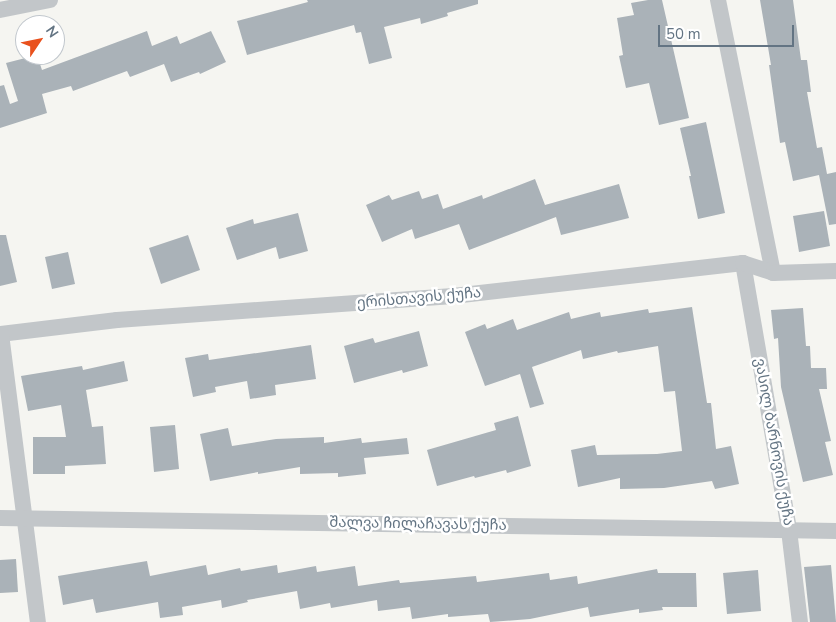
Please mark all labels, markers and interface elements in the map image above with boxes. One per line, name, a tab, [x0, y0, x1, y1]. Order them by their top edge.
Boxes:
north arrow	[15, 15, 65, 65]
scale bar	[661, 15, 797, 47]
text: N	[41, 22, 63, 42]
text: 50 m	[666, 24, 701, 44]
street label: ერისთავის ქუჩა	[356, 284, 482, 312]
street label: ვასილ ბარნოვის ქუჩა	[750, 357, 798, 527]
street label: შალვა ჩილაჩავას ქუჩა	[329, 513, 507, 535]

